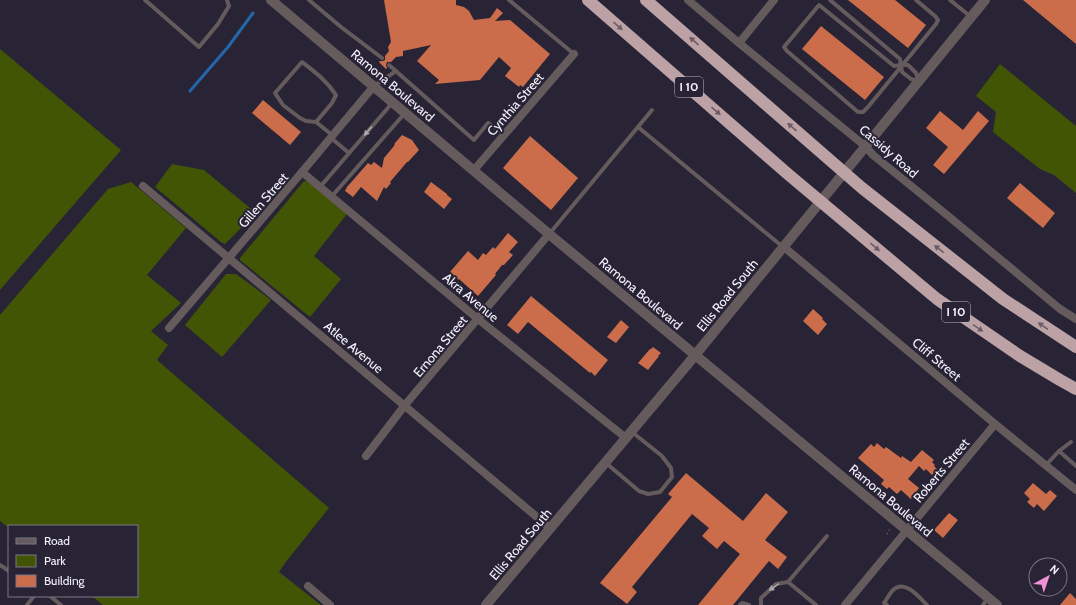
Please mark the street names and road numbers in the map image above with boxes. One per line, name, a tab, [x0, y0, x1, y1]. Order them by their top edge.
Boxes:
street label: Ramona Boulevard	[348, 45, 438, 125]
street label: Cynthia Street	[483, 69, 547, 139]
road number: I 10	[675, 77, 703, 97]
street label: Cassidy Road	[856, 121, 922, 181]
street label: Gillen Street	[235, 169, 292, 231]
street label: Ramona Boulevard	[596, 253, 686, 333]
street label: Ellis Road South	[693, 256, 761, 334]
street label: Akra Avenue	[440, 269, 503, 325]
road number: I 10	[942, 302, 970, 322]
street label: Ernona Street	[410, 311, 471, 380]
street label: Atlee Avenue	[321, 318, 387, 377]
street label: Cliff Street	[909, 334, 965, 384]
street label: Roberts Street	[910, 434, 973, 505]
street label: Ramona Boulevard	[846, 460, 936, 540]
street label: Ellis Road South	[485, 505, 555, 583]

